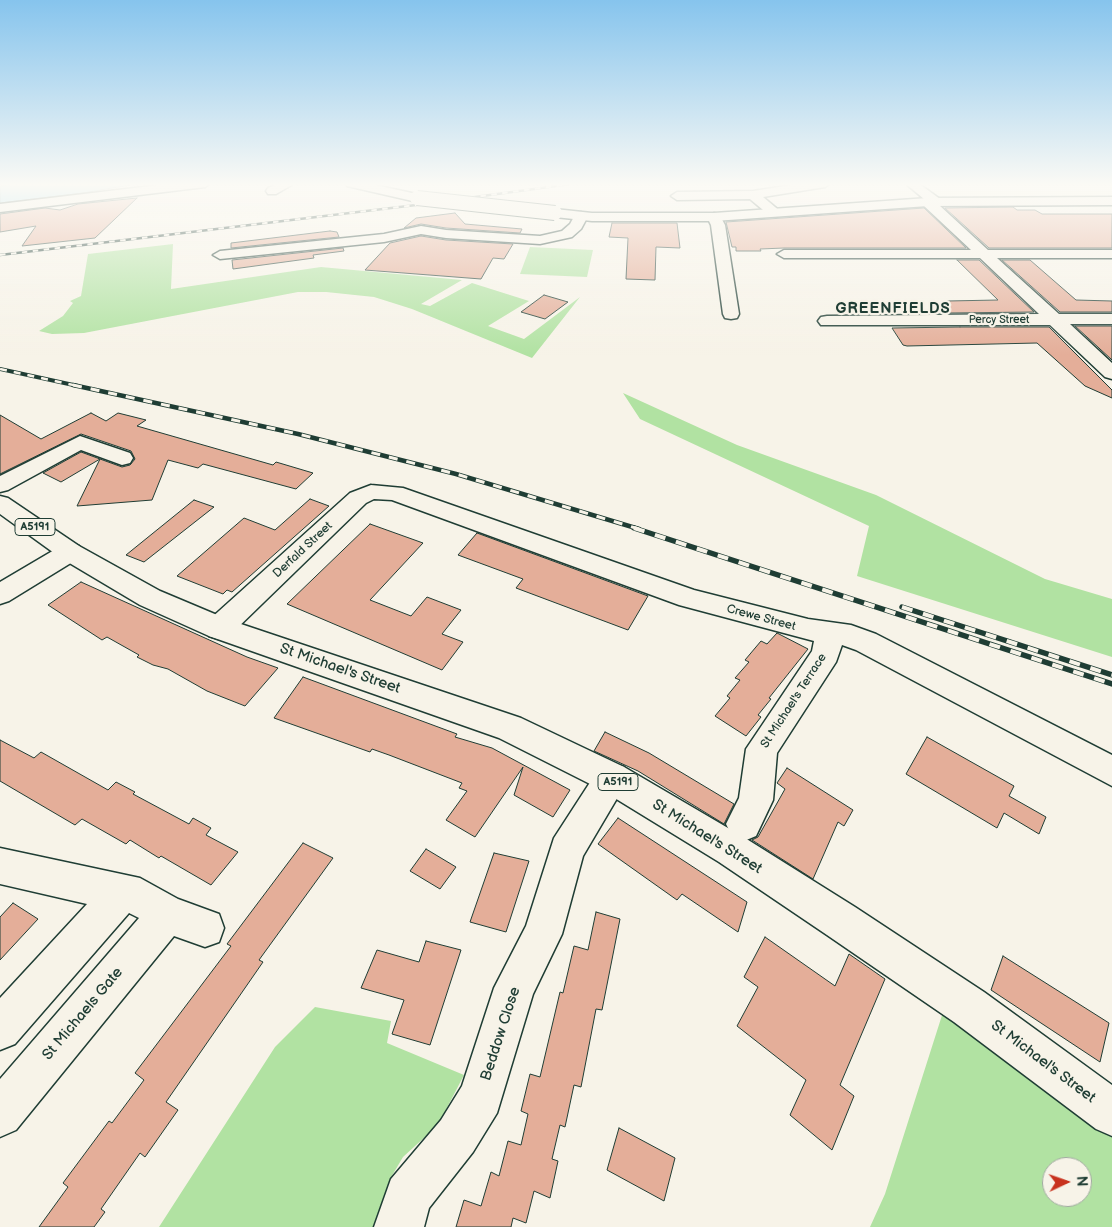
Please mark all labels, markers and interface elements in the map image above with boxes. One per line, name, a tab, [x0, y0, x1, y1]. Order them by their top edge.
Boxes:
district label: GREENFIELDS	[834, 300, 952, 318]
street label: Percy Street	[969, 313, 1029, 327]
road number: A5191	[15, 518, 55, 536]
street label: Derfald Street	[270, 519, 336, 581]
street label: Crewe Street	[725, 602, 797, 634]
street label: St Michael's Street	[277, 640, 403, 698]
street label: St Michael's Terrace	[758, 651, 830, 751]
road number: A5191	[598, 774, 638, 790]
street label: St Michael's Street	[649, 796, 765, 878]
street label: St Michaels Gate	[39, 964, 127, 1064]
street label: Beddow Close	[477, 985, 525, 1083]
street label: St Michael's Street	[987, 1017, 1099, 1107]
north arrow	[1042, 1157, 1092, 1207]
text: N	[1073, 1176, 1090, 1187]

